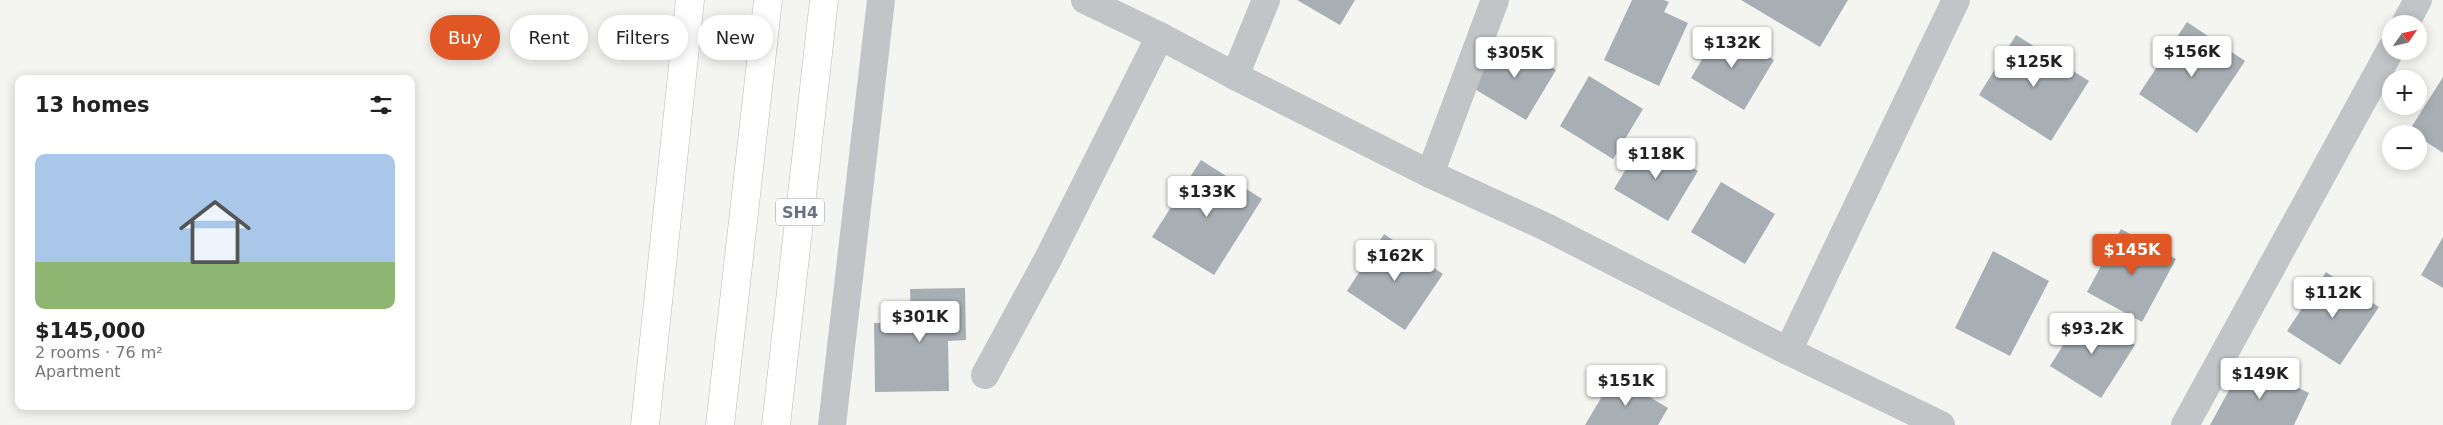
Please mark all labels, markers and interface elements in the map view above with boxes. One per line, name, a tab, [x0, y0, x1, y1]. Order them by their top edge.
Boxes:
chip: Buy	[430, 15, 500, 60]
chip: Rent	[510, 15, 588, 60]
chip: Filters	[598, 15, 688, 60]
chip: New	[698, 15, 773, 60]
north arrow	[2382, 15, 2428, 60]
map controls	[2382, 15, 2427, 170]
pin: $132K	[1697, 27, 1767, 69]
text: $132K	[1704, 33, 1760, 52]
pin: $305K	[1480, 36, 1550, 79]
pin: $156K	[2157, 36, 2227, 78]
text: $156K	[2164, 42, 2220, 61]
text: $305K	[1487, 43, 1543, 62]
pin: $125K	[1999, 46, 2069, 88]
text: $125K	[2006, 52, 2062, 71]
button: +	[2382, 70, 2427, 115]
icon: filters	[367, 91, 395, 119]
text: 13 homes	[35, 93, 150, 117]
button: −	[2382, 125, 2427, 170]
pin: $118K	[1621, 138, 1691, 180]
text: $118K	[1628, 144, 1684, 163]
pin: $133K	[1172, 176, 1242, 218]
text: $133K	[1179, 182, 1235, 201]
icon: home	[170, 187, 260, 277]
road number: SH4	[776, 198, 824, 226]
pin: $145K	[2097, 234, 2167, 276]
pin: $162K	[1360, 240, 1430, 282]
text: $145K	[2104, 240, 2160, 259]
text: $162K	[1367, 246, 1423, 265]
pin: $112K	[2298, 276, 2368, 319]
text: $112K	[2305, 283, 2361, 302]
pin: $301K	[885, 300, 955, 343]
text: $301K	[892, 307, 948, 326]
pin: $93.2K	[2051, 312, 2133, 355]
text: $145,000	[35, 319, 145, 343]
text: $93.2K	[2060, 319, 2124, 338]
text: 2 rooms · 76 m²	[35, 343, 163, 362]
pin: $149K	[2225, 358, 2295, 400]
text: Apartment	[35, 362, 121, 381]
pin: $151K	[1591, 364, 1661, 407]
text: $149K	[2232, 364, 2288, 383]
text: $151K	[1598, 371, 1654, 390]

